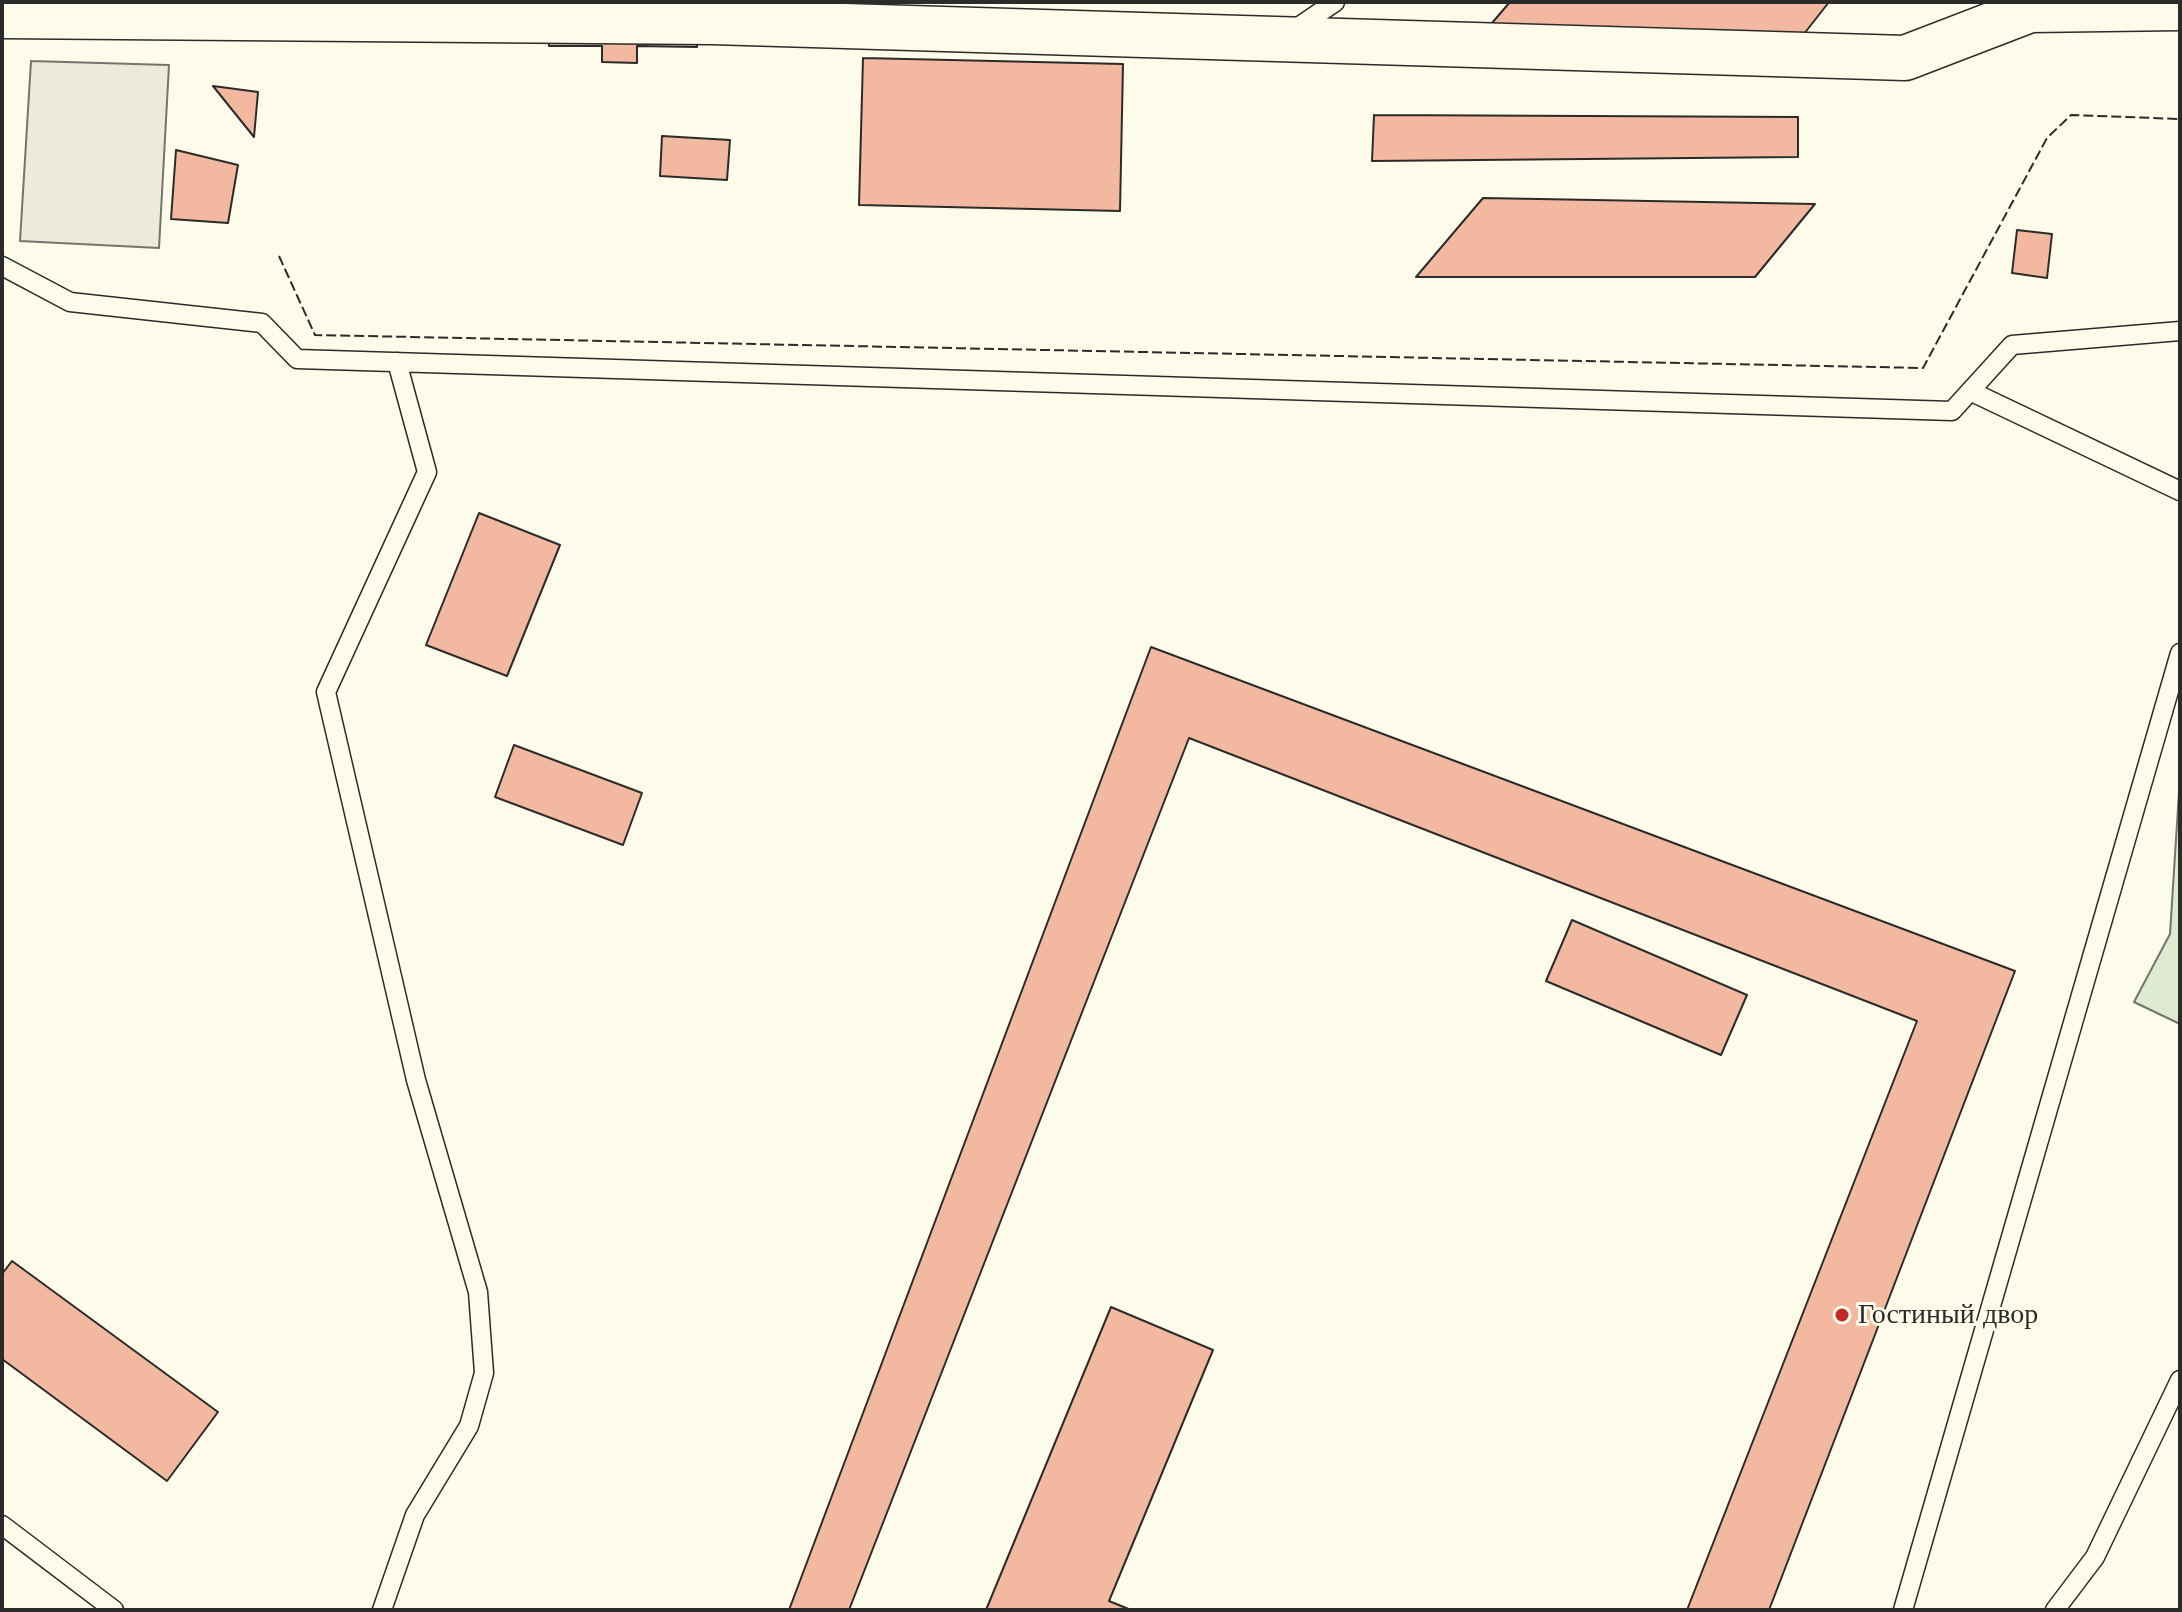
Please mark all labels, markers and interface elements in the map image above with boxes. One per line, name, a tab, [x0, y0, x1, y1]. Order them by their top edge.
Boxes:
place label: Гостиный двор	[1858, 1298, 2038, 1332]
marker: Гостиный двор	[1833, 1306, 1851, 1324]

